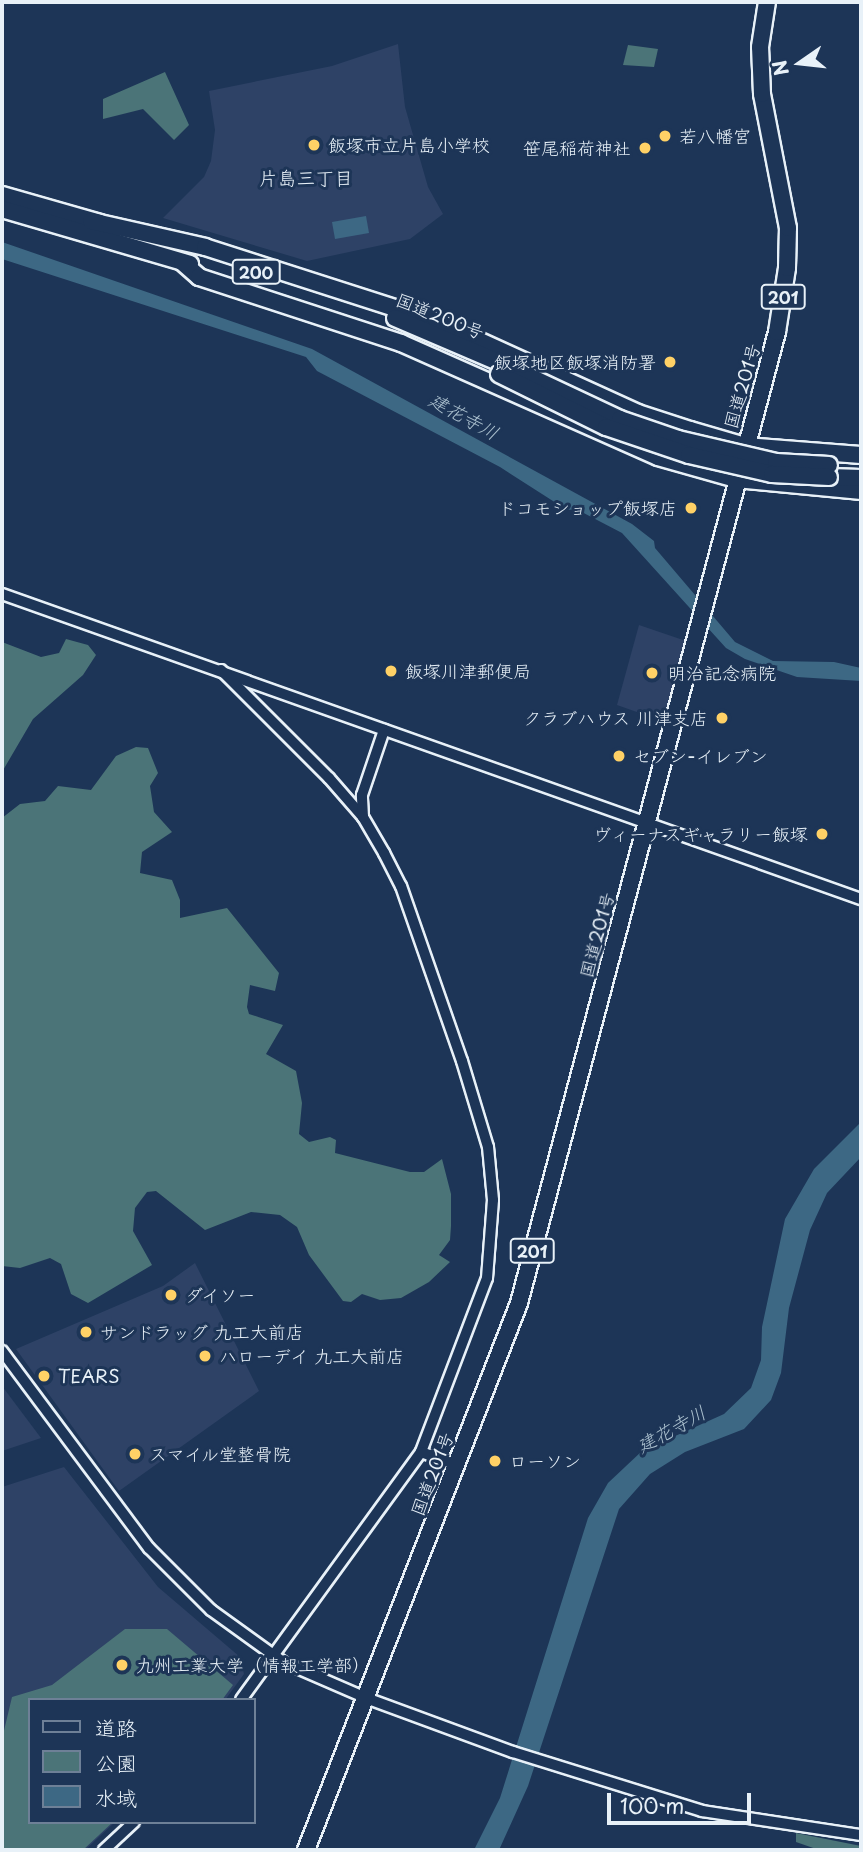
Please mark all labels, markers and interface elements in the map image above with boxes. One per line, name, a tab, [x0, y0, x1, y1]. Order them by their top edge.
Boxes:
north arrow	[765, 28, 835, 98]
text: N	[764, 57, 795, 79]
place label: 若八幡宮	[679, 125, 751, 147]
marker: 若八幡宮	[657, 128, 673, 144]
place label: 飯塚市立片島小学校	[328, 134, 490, 156]
marker: 飯塚市立片島小学校	[306, 137, 322, 153]
place label: 笹尾稲荷神社	[523, 137, 631, 159]
marker: 笹尾稲荷神社	[637, 140, 653, 156]
district label: 片島三丁目	[259, 167, 353, 189]
road number: 200	[232, 260, 280, 284]
road number: 201	[760, 284, 806, 310]
street label: 国道200号	[393, 289, 487, 343]
street label: 国道201号	[720, 341, 764, 431]
place label: 飯塚地区飯塚消防署	[494, 351, 656, 373]
marker: 飯塚地区飯塚消防署	[662, 354, 678, 370]
water label: 建花寺川	[425, 388, 503, 444]
place label: ドコモショップ飯塚店	[497, 497, 677, 519]
marker: ドコモショップ飯塚店	[683, 500, 699, 516]
place label: 飯塚川津郵便局	[405, 660, 531, 682]
place label: 明治記念病院	[668, 662, 776, 684]
marker: 飯塚川津郵便局	[383, 663, 399, 679]
marker: 明治記念病院	[642, 663, 662, 683]
place label: クラブハウス 川津支店	[522, 707, 708, 729]
marker: クラブハウス 川津支店	[714, 710, 730, 726]
place label: セブン-イレブン	[633, 745, 768, 767]
marker: セブン-イレブン	[611, 748, 627, 764]
place label: ヴィーナスギャラリー飯塚	[592, 823, 808, 845]
marker: ヴィーナスギャラリー飯塚	[814, 826, 830, 842]
street label: 国道201号	[575, 890, 619, 980]
road number: 201	[509, 1238, 555, 1264]
place label: ダイソー	[185, 1284, 257, 1306]
marker: ダイソー	[163, 1287, 179, 1303]
place label: サンドラッグ 九工大前店	[100, 1321, 304, 1343]
marker: サンドラッグ 九工大前店	[78, 1324, 94, 1340]
place label: ハローデイ 九工大前店	[219, 1345, 405, 1367]
marker: ハローデイ 九工大前店	[197, 1348, 213, 1364]
place label: TEARS	[58, 1365, 119, 1387]
marker: TEARS	[36, 1368, 52, 1384]
water label: 建花寺川	[632, 1401, 710, 1457]
street label: 国道201号	[406, 1429, 458, 1519]
place label: スマイル堂整骨院	[149, 1443, 293, 1465]
marker: スマイル堂整骨院	[127, 1446, 143, 1462]
place label: ローソン	[509, 1450, 581, 1472]
marker: ローソン	[487, 1453, 503, 1469]
place label: 九州工業大学（情報工学部）	[136, 1654, 370, 1676]
marker: 九州工業大学（情報工学部）	[114, 1657, 130, 1673]
legend	[28, 1698, 256, 1824]
text: 道路	[95, 1711, 137, 1743]
text: 公園	[95, 1746, 137, 1778]
scale bar	[611, 1778, 754, 1822]
text: 水域	[95, 1781, 137, 1813]
text: 100 m	[620, 1789, 684, 1821]

